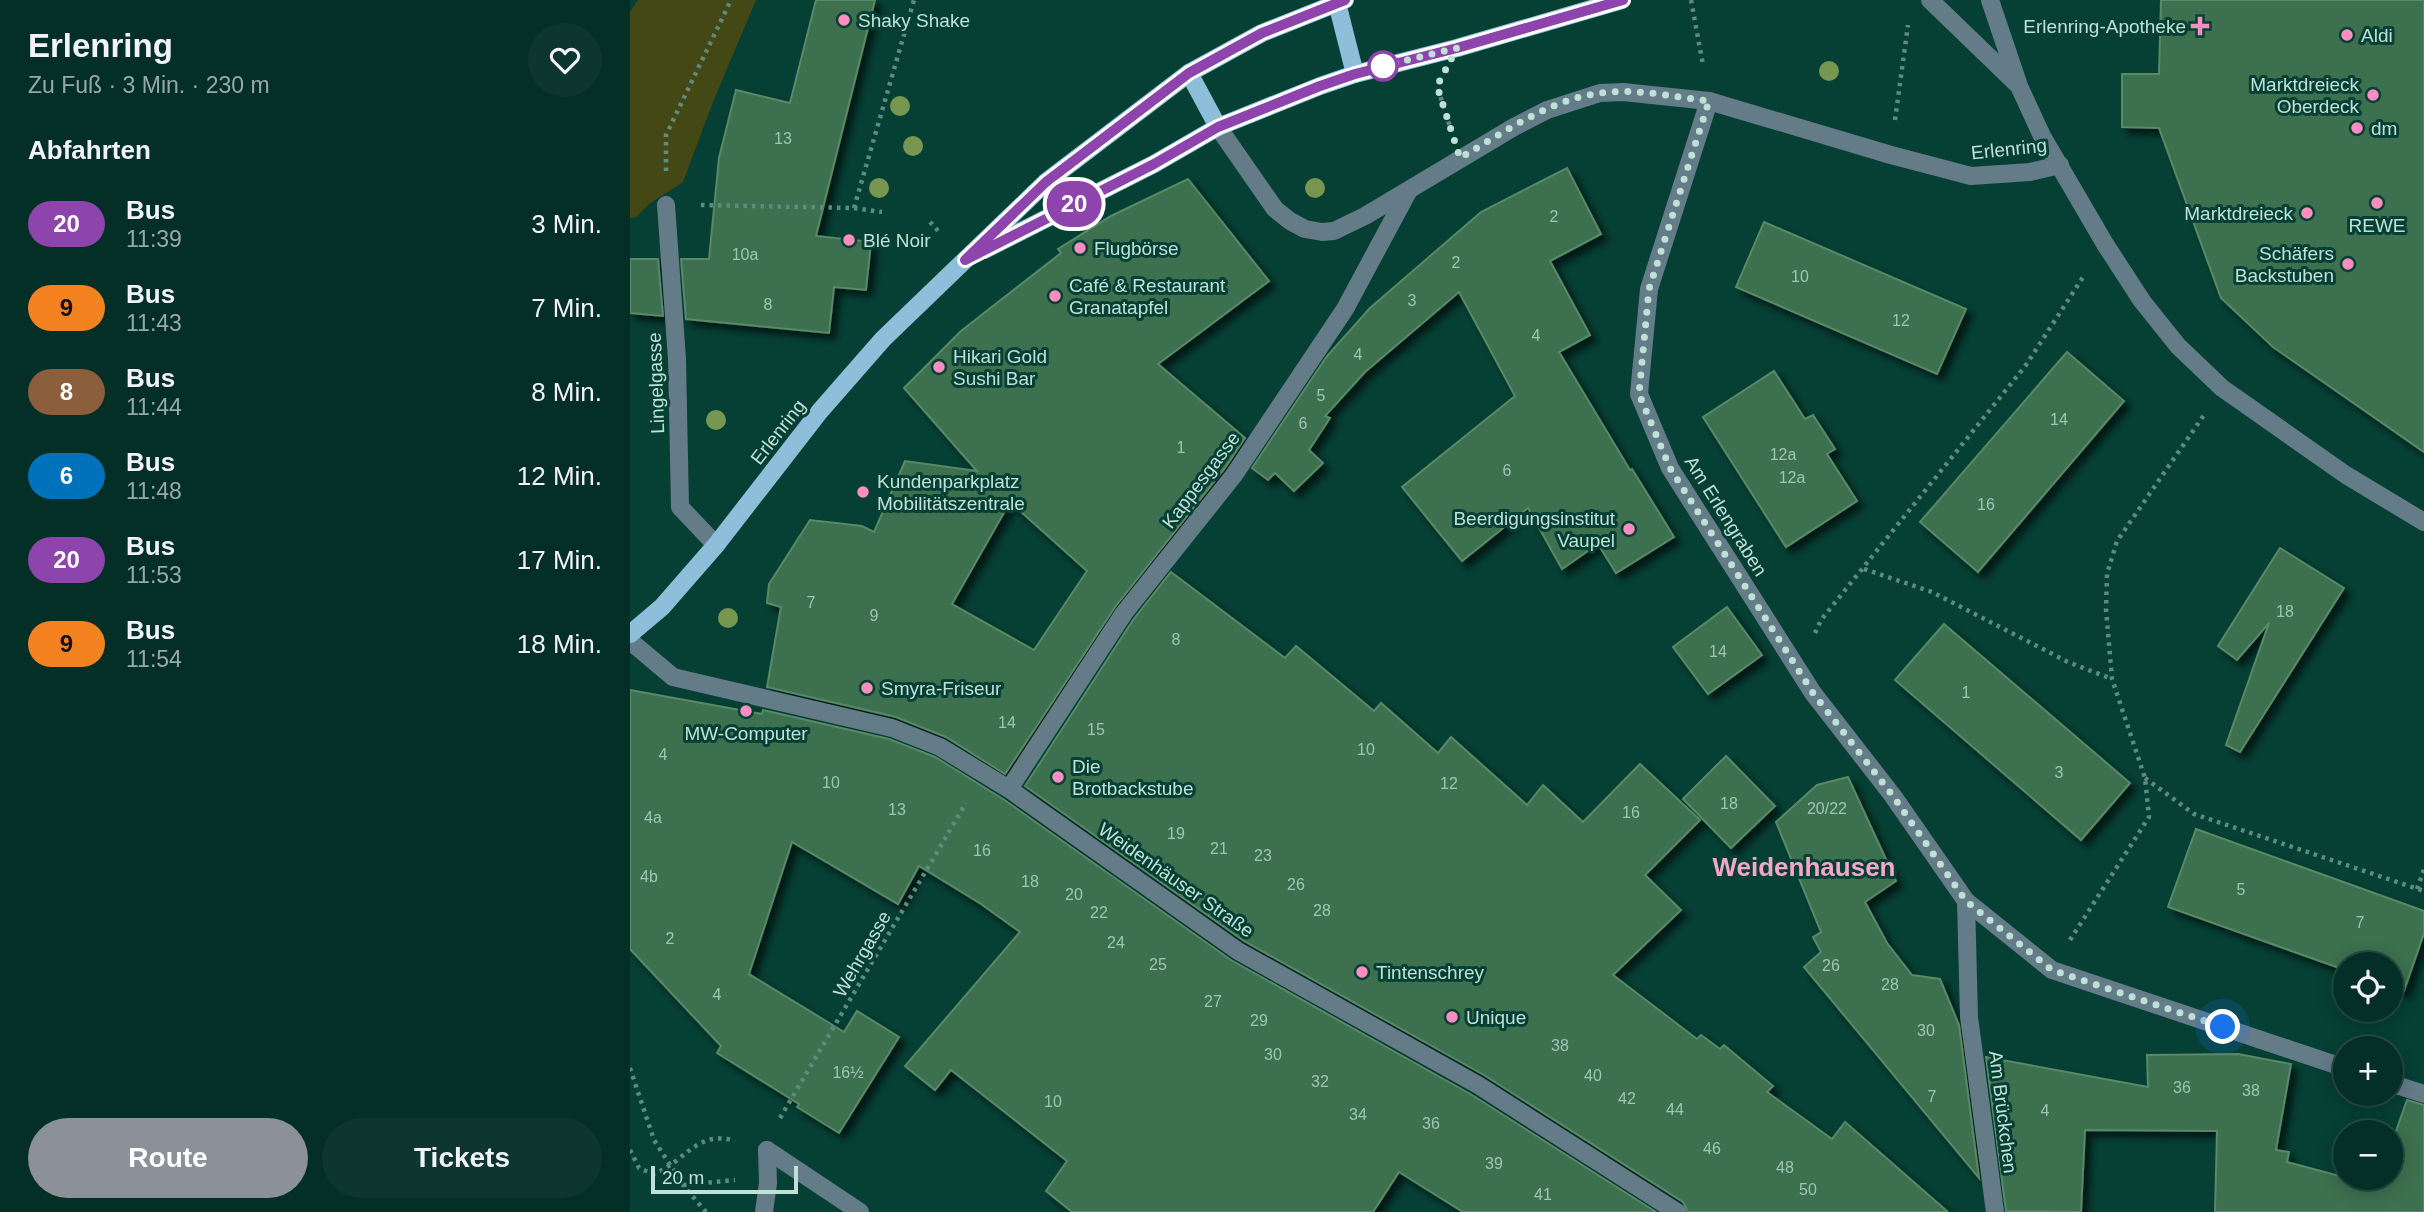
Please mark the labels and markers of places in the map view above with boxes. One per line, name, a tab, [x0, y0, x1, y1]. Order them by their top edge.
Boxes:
place label: Shaky Shake	[858, 10, 970, 31]
marker: Shaky Shake	[836, 12, 852, 28]
place label: Erlenring-Apotheke	[2023, 16, 2186, 37]
marker: Erlenring-Apotheke	[2192, 18, 2208, 34]
place label: Aldi	[2361, 25, 2393, 46]
marker: Aldi	[2339, 27, 2355, 43]
unlabelled marker	[1368, 51, 1398, 81]
place label: Marktdreieck Oberdeck	[2250, 74, 2359, 117]
marker: Marktdreieck Oberdeck	[2365, 87, 2381, 103]
place label: dm	[2371, 118, 2397, 139]
marker: dm	[2349, 120, 2365, 136]
marker: REWE	[2369, 195, 2385, 211]
place label: Marktdreieck	[2184, 203, 2293, 224]
marker: Marktdreieck	[2299, 205, 2315, 221]
place label: REWE	[2349, 215, 2406, 236]
place label: Blé Noir	[863, 230, 931, 251]
marker: Blé Noir	[841, 232, 857, 248]
place label: Flugbörse	[1094, 238, 1179, 259]
marker: Flugbörse	[1072, 240, 1088, 256]
place label: Schäfers Backstuben	[2235, 243, 2334, 286]
marker: Schäfers Backstuben	[2340, 256, 2356, 272]
place label: Café & Restaurant Granatapfel	[1069, 275, 1226, 318]
marker: Café & Restaurant Granatapfel	[1047, 288, 1063, 304]
place label: Hikari Gold Sushi Bar	[953, 346, 1047, 389]
marker: Hikari Gold Sushi Bar	[931, 359, 947, 375]
place label: Kundenparkplatz Mobilitätszentrale	[877, 471, 1025, 514]
marker: Kundenparkplatz Mobilitätszentrale	[855, 484, 871, 500]
place label: Beerdigungsinstitut Vaupel	[1453, 508, 1616, 551]
marker: Beerdigungsinstitut Vaupel	[1621, 521, 1637, 537]
place label: Smyra-Friseur	[881, 678, 1002, 699]
marker: Smyra-Friseur	[859, 680, 875, 696]
marker: MW-Computer	[738, 703, 754, 719]
place label: MW-Computer	[684, 723, 808, 744]
place label: Die Brotbackstube	[1072, 756, 1193, 799]
marker: Die Brotbackstube	[1050, 769, 1066, 785]
place label: Tintenschrey	[1376, 962, 1485, 983]
marker: Tintenschrey	[1354, 964, 1370, 980]
place label: Unique	[1466, 1007, 1526, 1028]
marker: Unique	[1444, 1009, 1460, 1025]

